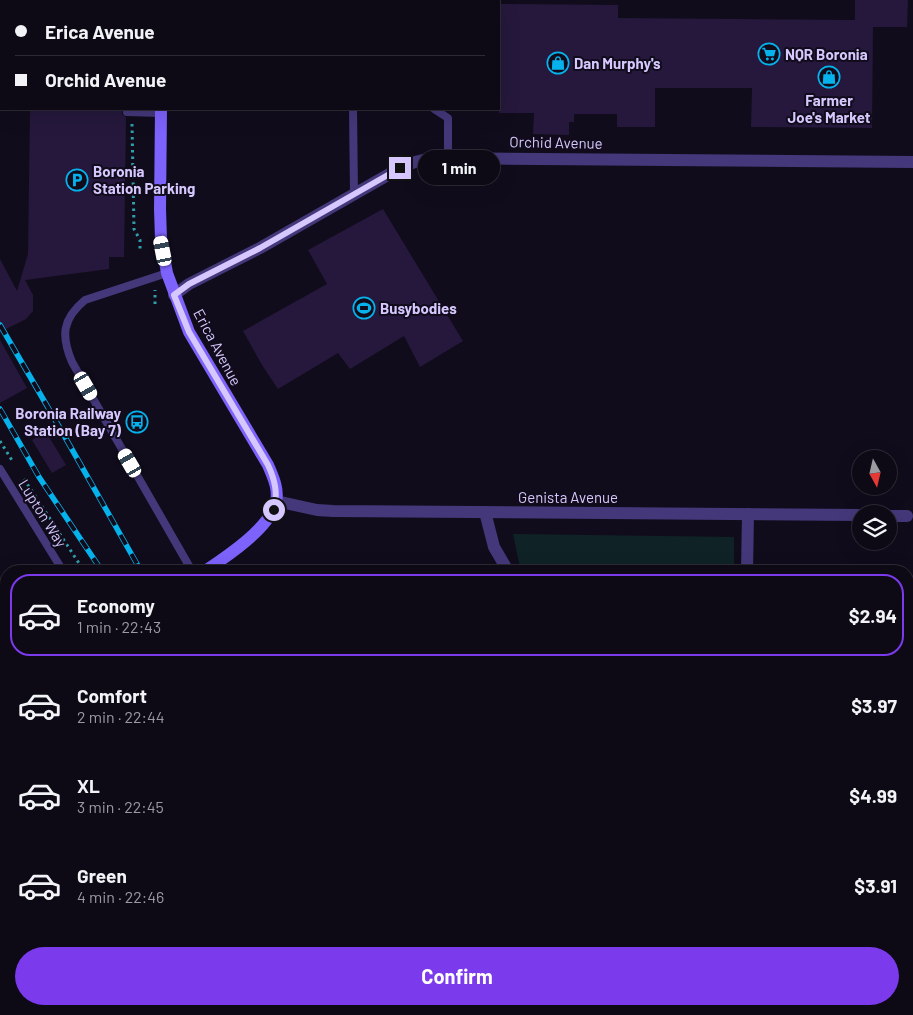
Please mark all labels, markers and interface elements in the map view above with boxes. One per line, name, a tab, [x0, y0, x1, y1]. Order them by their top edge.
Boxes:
text: Erica Avenue	[45, 20, 155, 43]
supermarket icon: NQR Boronia	[757, 42, 781, 66]
place label: NQR Boronia	[785, 45, 868, 63]
shop icon: Dan Murphy's	[546, 51, 570, 75]
place label: Dan Murphy's	[574, 54, 661, 72]
shop icon: Farmer Joe's Market	[817, 65, 841, 89]
text: Orchid Avenue	[45, 68, 166, 91]
place label: Farmer Joe's Market	[788, 91, 871, 126]
street label: Orchid Avenue	[509, 132, 603, 152]
callout: 1 min	[418, 150, 500, 186]
route end	[389, 157, 411, 179]
text: 1 min	[441, 158, 477, 177]
place label: Boronia Station Parking	[93, 162, 195, 197]
parking icon: Boronia Station Parking	[65, 168, 89, 192]
car	[152, 235, 173, 267]
sports icon: Busybodies	[352, 296, 376, 320]
place label: Busybodies	[380, 299, 457, 317]
street label: Erica Avenue	[190, 305, 246, 389]
car	[72, 369, 99, 403]
place label: Boronia Railway Station (Bay 7)	[15, 404, 122, 439]
bus stop icon: Boronia Railway Station (Bay 7)	[125, 410, 149, 434]
car	[116, 446, 143, 480]
north arrow	[852, 450, 898, 495]
map controls	[852, 450, 897, 550]
street label: Lupton Way	[15, 476, 71, 550]
street label: Genista Avenue	[518, 488, 618, 506]
route start	[263, 499, 285, 521]
button: layers	[852, 505, 897, 550]
icon: car	[17, 593, 62, 638]
text: Economy	[77, 594, 155, 617]
text: $2.94	[849, 604, 897, 627]
text: 1 min · 22:43	[77, 617, 161, 636]
icon: car	[17, 683, 62, 728]
text: Comfort	[77, 684, 147, 707]
text: $3.97	[851, 694, 897, 717]
text: 2 min · 22:44	[77, 707, 165, 726]
icon: car	[17, 773, 62, 818]
text: XL	[77, 774, 100, 797]
text: $4.99	[849, 784, 897, 807]
text: 3 min · 22:45	[77, 797, 164, 816]
icon: car	[17, 863, 62, 908]
text: Green	[77, 864, 127, 887]
text: $3.91	[854, 874, 897, 897]
text: 4 min · 22:46	[77, 887, 164, 906]
button: Confirm	[15, 947, 899, 1005]

